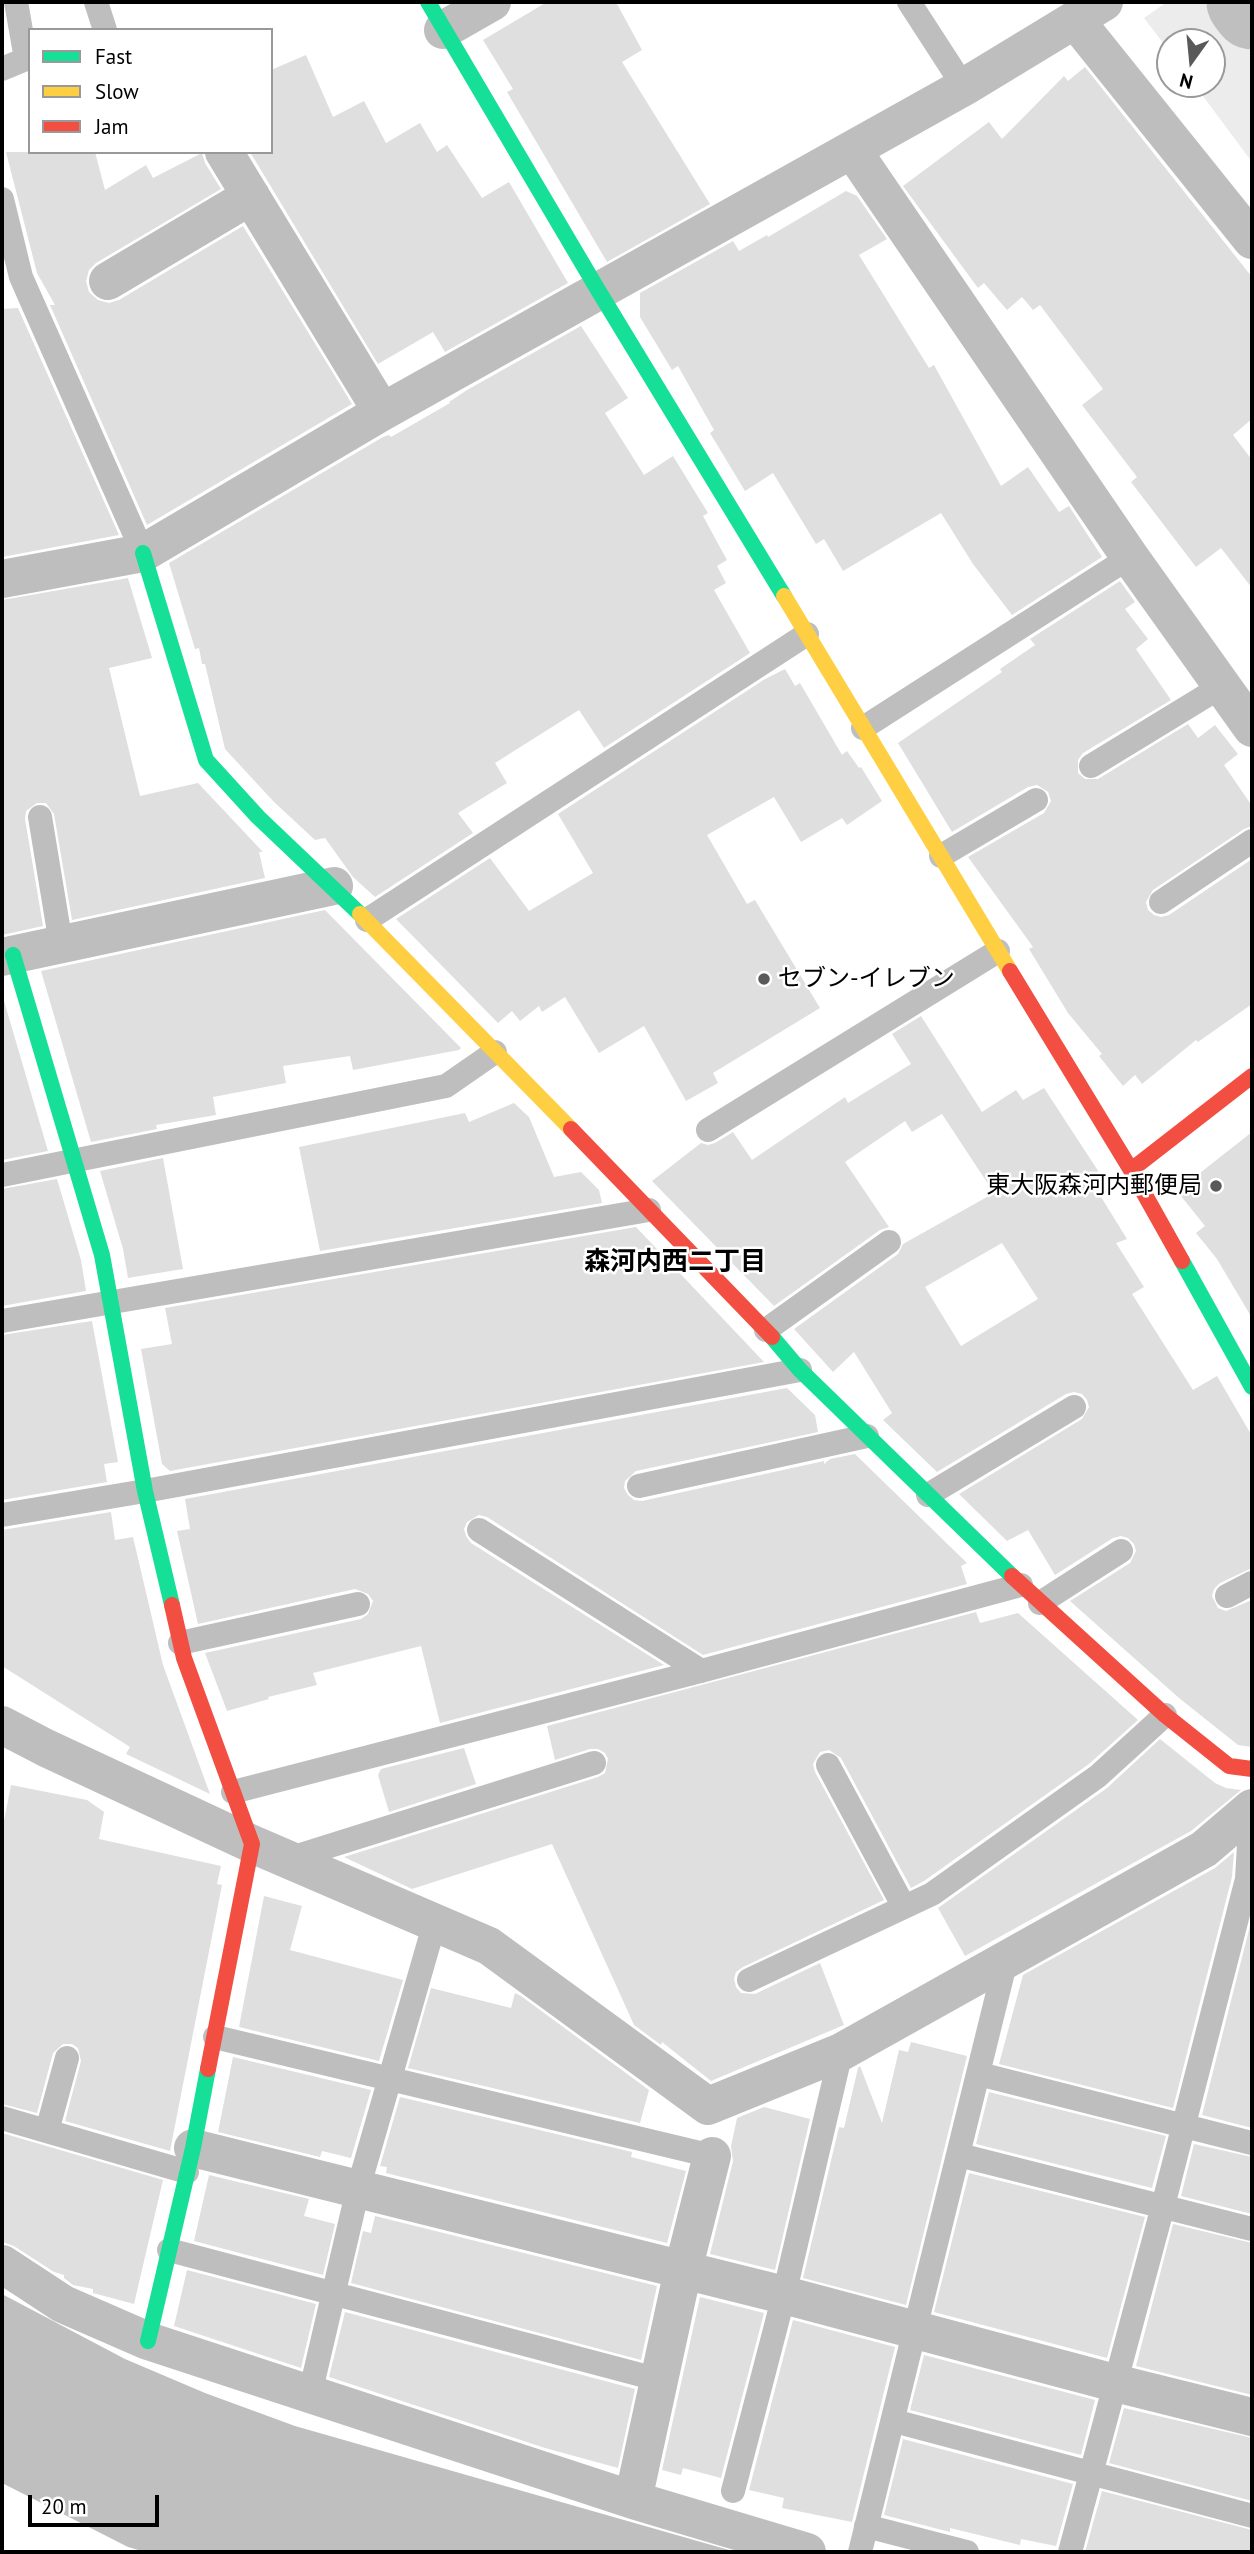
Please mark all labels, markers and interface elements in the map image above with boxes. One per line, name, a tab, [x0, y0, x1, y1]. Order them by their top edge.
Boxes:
legend	[28, 28, 273, 154]
north arrow	[1156, 28, 1226, 98]
text: Fast	[95, 43, 132, 70]
text: N	[1177, 68, 1195, 95]
text: Slow	[95, 78, 139, 105]
text: Jam	[95, 113, 129, 140]
place label: セブン-イレブン	[778, 965, 955, 993]
marker: セブン-イレブン	[756, 971, 772, 987]
place label: 東大阪森河内郵便局	[986, 1172, 1202, 1200]
marker: 東大阪森河内郵便局	[1208, 1178, 1224, 1194]
district label: 森河内西二丁目	[584, 1247, 766, 1279]
scale bar	[32, 2480, 163, 2524]
text: 20 m	[41, 2493, 87, 2520]

